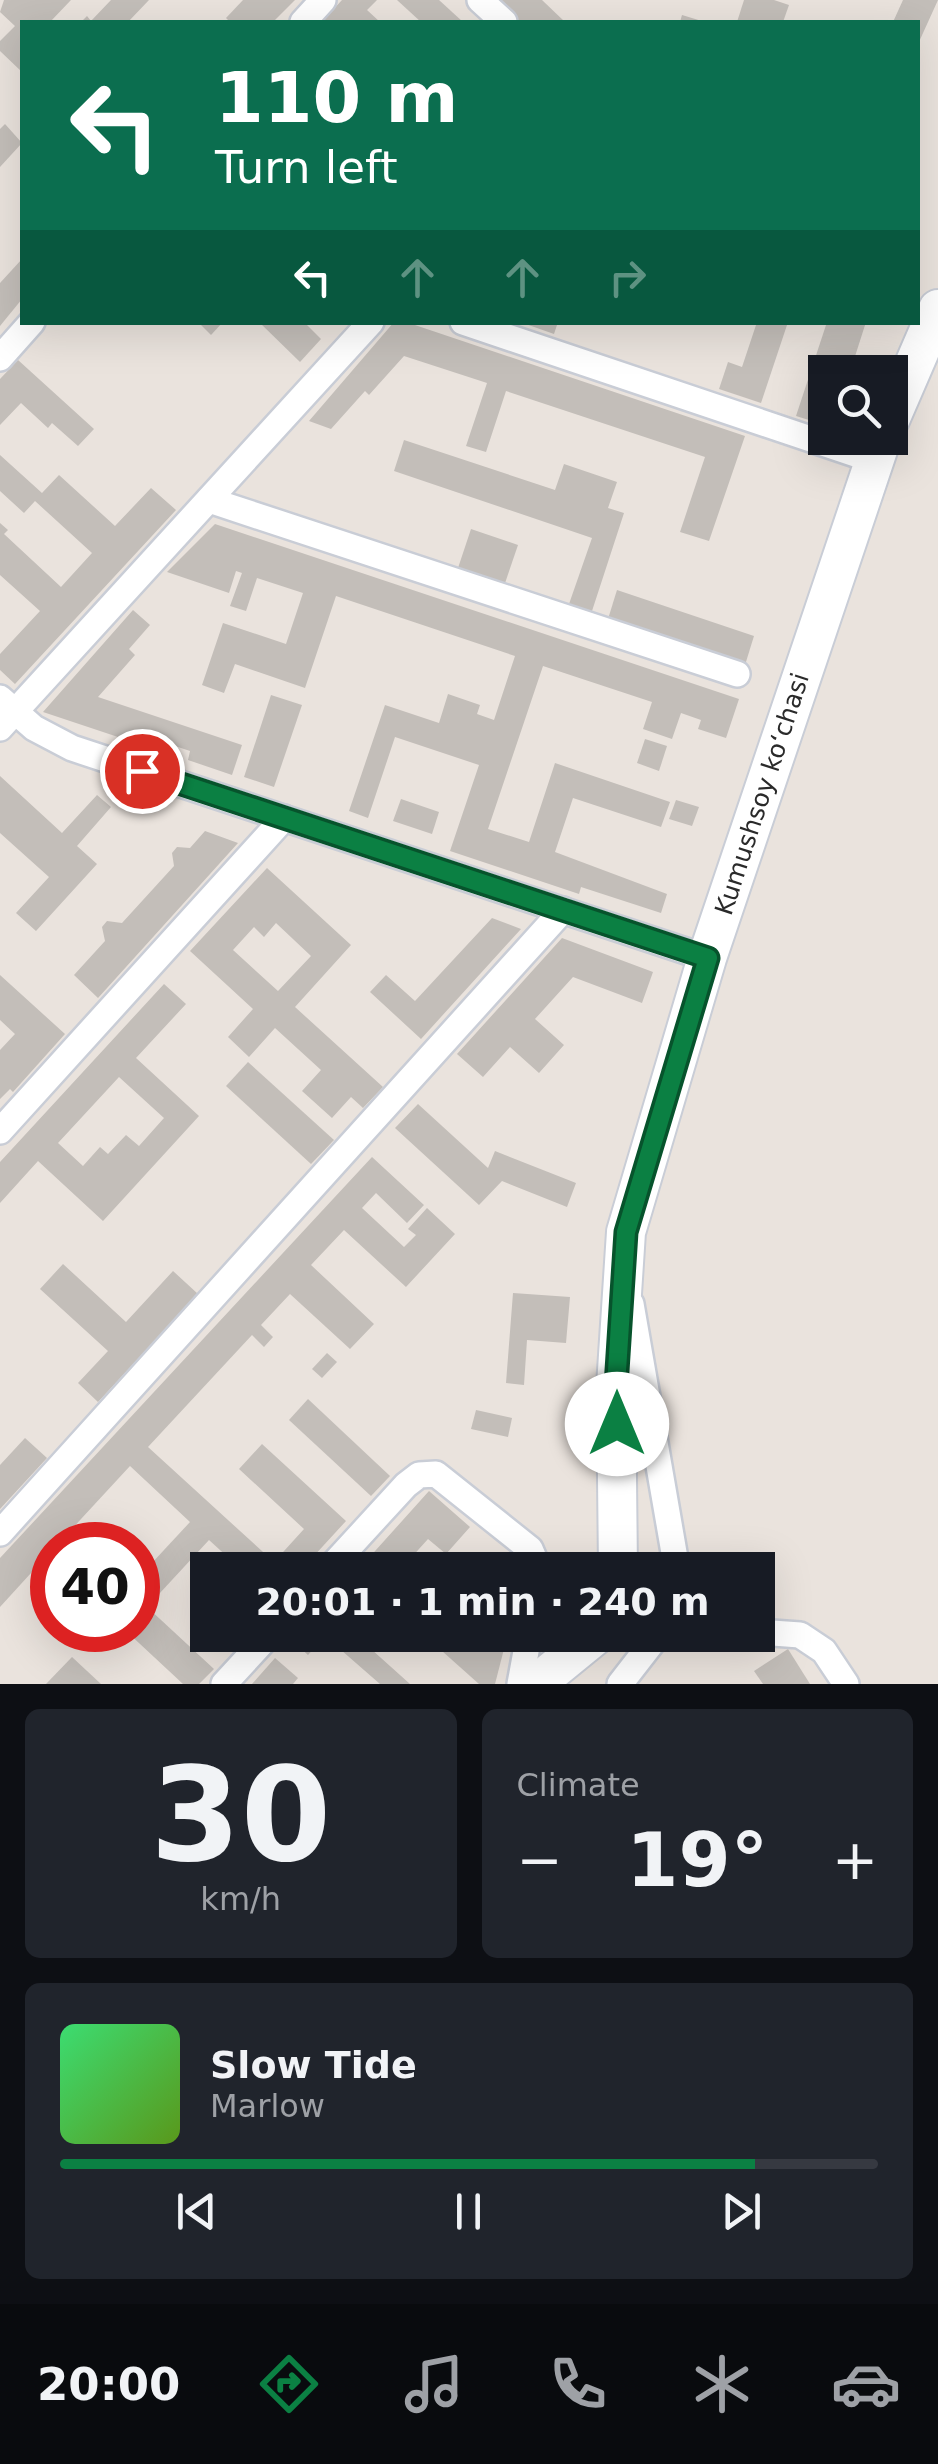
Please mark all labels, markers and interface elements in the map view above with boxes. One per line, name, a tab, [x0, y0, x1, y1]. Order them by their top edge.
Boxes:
text: 110 m	[215, 57, 458, 139]
icon: left	[50, 60, 180, 190]
text: Turn left	[215, 141, 398, 194]
icon: left	[285, 250, 340, 305]
icon: ahead	[390, 250, 445, 305]
icon: ahead	[495, 250, 550, 305]
icon: right	[600, 250, 655, 305]
map controls	[808, 355, 908, 455]
button: search	[808, 355, 908, 455]
street label: Kumushsoy koʻchasi	[709, 669, 815, 919]
pin	[100, 729, 185, 814]
icon: arrive	[115, 744, 170, 799]
position arrow	[565, 1372, 669, 1476]
speed limit sign: 40	[30, 1522, 160, 1652]
text: 20:01 · 1 min · 240 m	[255, 1580, 710, 1624]
text: 30	[150, 1739, 331, 1891]
text: Climate	[517, 1766, 640, 1804]
text: 19°	[626, 1816, 768, 1904]
text: −	[517, 1828, 563, 1892]
text: +	[832, 1828, 878, 1892]
text: km/h	[200, 1880, 281, 1918]
text: Slow Tide	[210, 2043, 417, 2087]
text: Marlow	[210, 2087, 325, 2125]
icon: previous	[169, 2184, 224, 2239]
icon: pause	[441, 2184, 496, 2239]
icon: next	[714, 2184, 769, 2239]
icon: directions	[254, 2349, 324, 2419]
icon: music	[399, 2349, 469, 2419]
icon: phone	[543, 2349, 613, 2419]
icon: climate	[687, 2349, 757, 2419]
icon: car	[831, 2349, 901, 2419]
text: 20:00	[37, 2358, 180, 2411]

